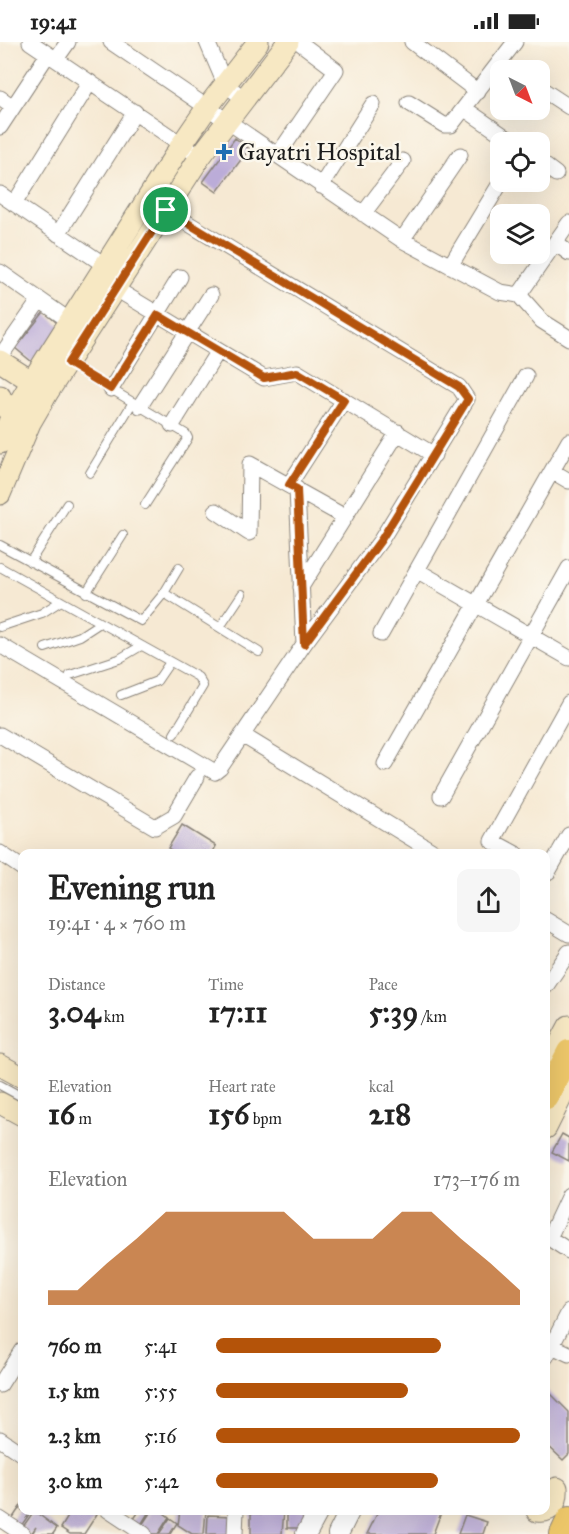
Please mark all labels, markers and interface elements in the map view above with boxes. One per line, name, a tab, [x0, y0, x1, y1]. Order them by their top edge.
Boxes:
text: 19:41	[30, 8, 77, 35]
north arrow	[490, 60, 550, 120]
map controls	[490, 60, 550, 264]
button: locate	[490, 132, 550, 192]
place label: Gayatri Hospital	[238, 137, 402, 167]
marker: Gayatri Hospital	[215, 143, 233, 161]
pin	[140, 184, 191, 235]
icon: arrive	[149, 193, 182, 226]
button: layers	[490, 204, 550, 264]
text: Evening run	[48, 868, 215, 908]
button: share	[457, 869, 520, 932]
text: 19:41 · 4 × 760 m	[48, 911, 186, 935]
text: Distance	[48, 975, 105, 994]
text: Time	[208, 975, 244, 994]
text: Pace	[369, 975, 398, 994]
text: 3.04	[48, 994, 100, 1030]
text: 17:11	[208, 994, 267, 1030]
text: 5:39	[369, 994, 418, 1030]
text: km	[100, 1007, 125, 1026]
text: /km	[418, 1007, 447, 1026]
text: Elevation	[48, 1077, 112, 1096]
text: Heart rate	[208, 1077, 276, 1096]
text: kcal	[369, 1077, 394, 1096]
text: 16	[48, 1096, 75, 1132]
text: 156	[208, 1096, 249, 1132]
text: 218	[369, 1096, 411, 1132]
text: m	[75, 1109, 92, 1128]
text: bpm	[249, 1109, 282, 1128]
text: Elevation	[48, 1167, 127, 1191]
text: 173–176 m	[433, 1167, 520, 1191]
text: 760 m	[48, 1334, 102, 1358]
text: 5:41	[144, 1334, 177, 1358]
text: 1.5 km	[48, 1379, 99, 1403]
text: 5:55	[144, 1379, 177, 1403]
text: 2.3 km	[48, 1424, 101, 1448]
text: 5:16	[144, 1424, 176, 1448]
text: 3.0 km	[48, 1469, 102, 1493]
text: 5:42	[144, 1469, 179, 1493]

